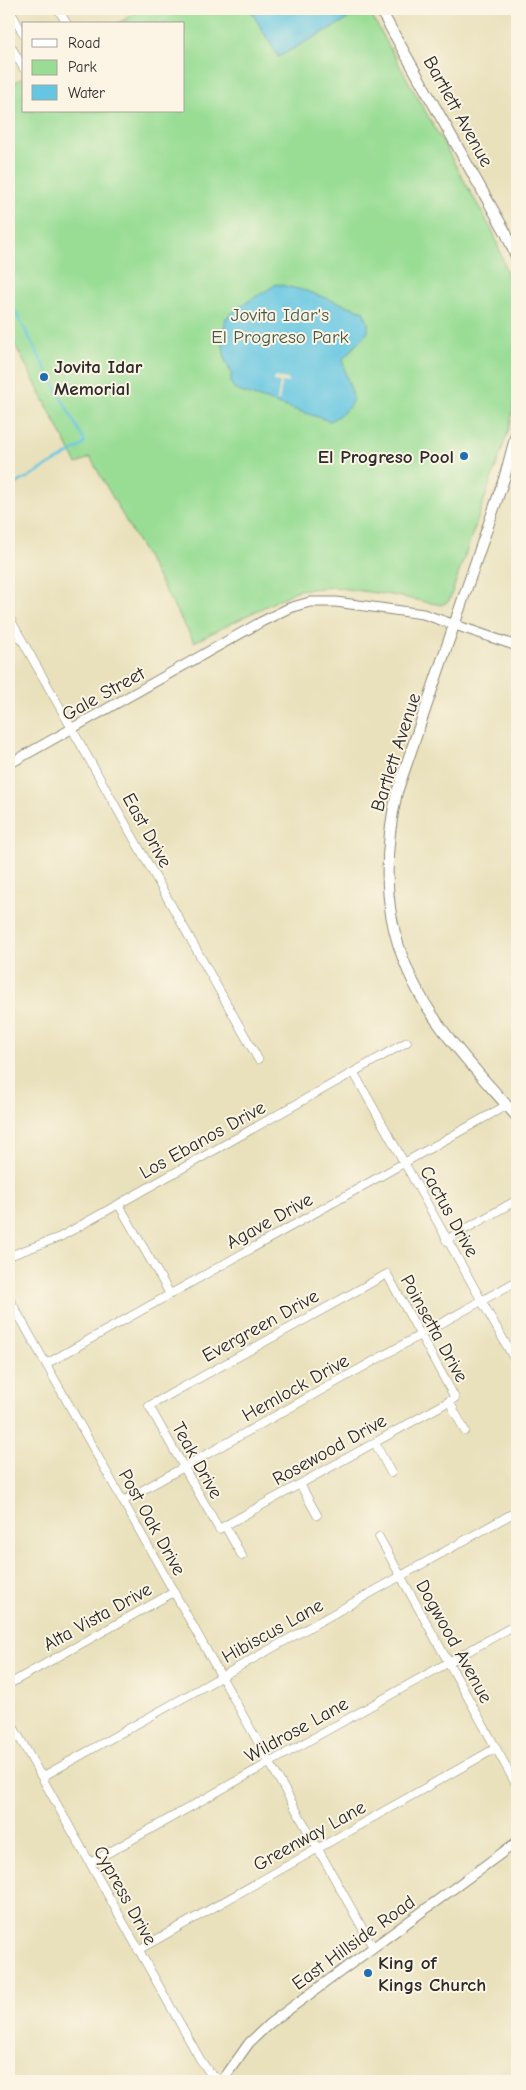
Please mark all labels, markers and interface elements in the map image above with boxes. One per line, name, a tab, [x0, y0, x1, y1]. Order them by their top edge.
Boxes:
legend	[22, 22, 185, 112]
text: Road	[68, 34, 100, 52]
street label: Bartlett Avenue	[419, 52, 498, 171]
text: Park	[68, 58, 97, 76]
text: Water	[68, 84, 105, 102]
park label: Jovita Idar's El Progreso Park	[211, 304, 349, 348]
place label: Jovita Idar Memorial	[54, 356, 143, 400]
marker: Jovita Idar Memorial	[38, 371, 50, 383]
place label: El Progreso Pool	[318, 446, 454, 468]
marker: El Progreso Pool	[458, 450, 470, 462]
street label: Gale Street	[58, 662, 149, 726]
street label: Bartlett Avenue	[366, 690, 425, 814]
street label: East Drive	[118, 789, 177, 872]
street label: Los Ebanos Drive	[136, 1096, 269, 1184]
street label: Cactus Drive	[415, 1162, 483, 1261]
street label: Agave Drive	[223, 1188, 316, 1254]
street label: Poinsetta Drive	[396, 1271, 473, 1386]
street label: Evergreen Drive	[198, 1285, 322, 1367]
street label: Hemlock Drive	[238, 1349, 353, 1426]
street label: Rosewood Drive	[269, 1410, 390, 1490]
street label: Teak Drive	[167, 1418, 227, 1503]
street label: Post Oak Drive	[114, 1466, 190, 1579]
street label: Dogwood Avenue	[411, 1576, 497, 1707]
street label: Alta Vista Drive	[39, 1578, 156, 1656]
street label: Hibiscus Lane	[218, 1594, 327, 1668]
street label: Wildrose Lane	[241, 1692, 352, 1767]
street label: Greenway Lane	[249, 1796, 369, 1876]
street label: Cypress Drive	[89, 1842, 161, 1949]
street label: East Hillside Road	[288, 1891, 419, 1995]
place label: King of Kings Church	[378, 1952, 486, 1996]
marker: King of Kings Church	[362, 1967, 374, 1979]

